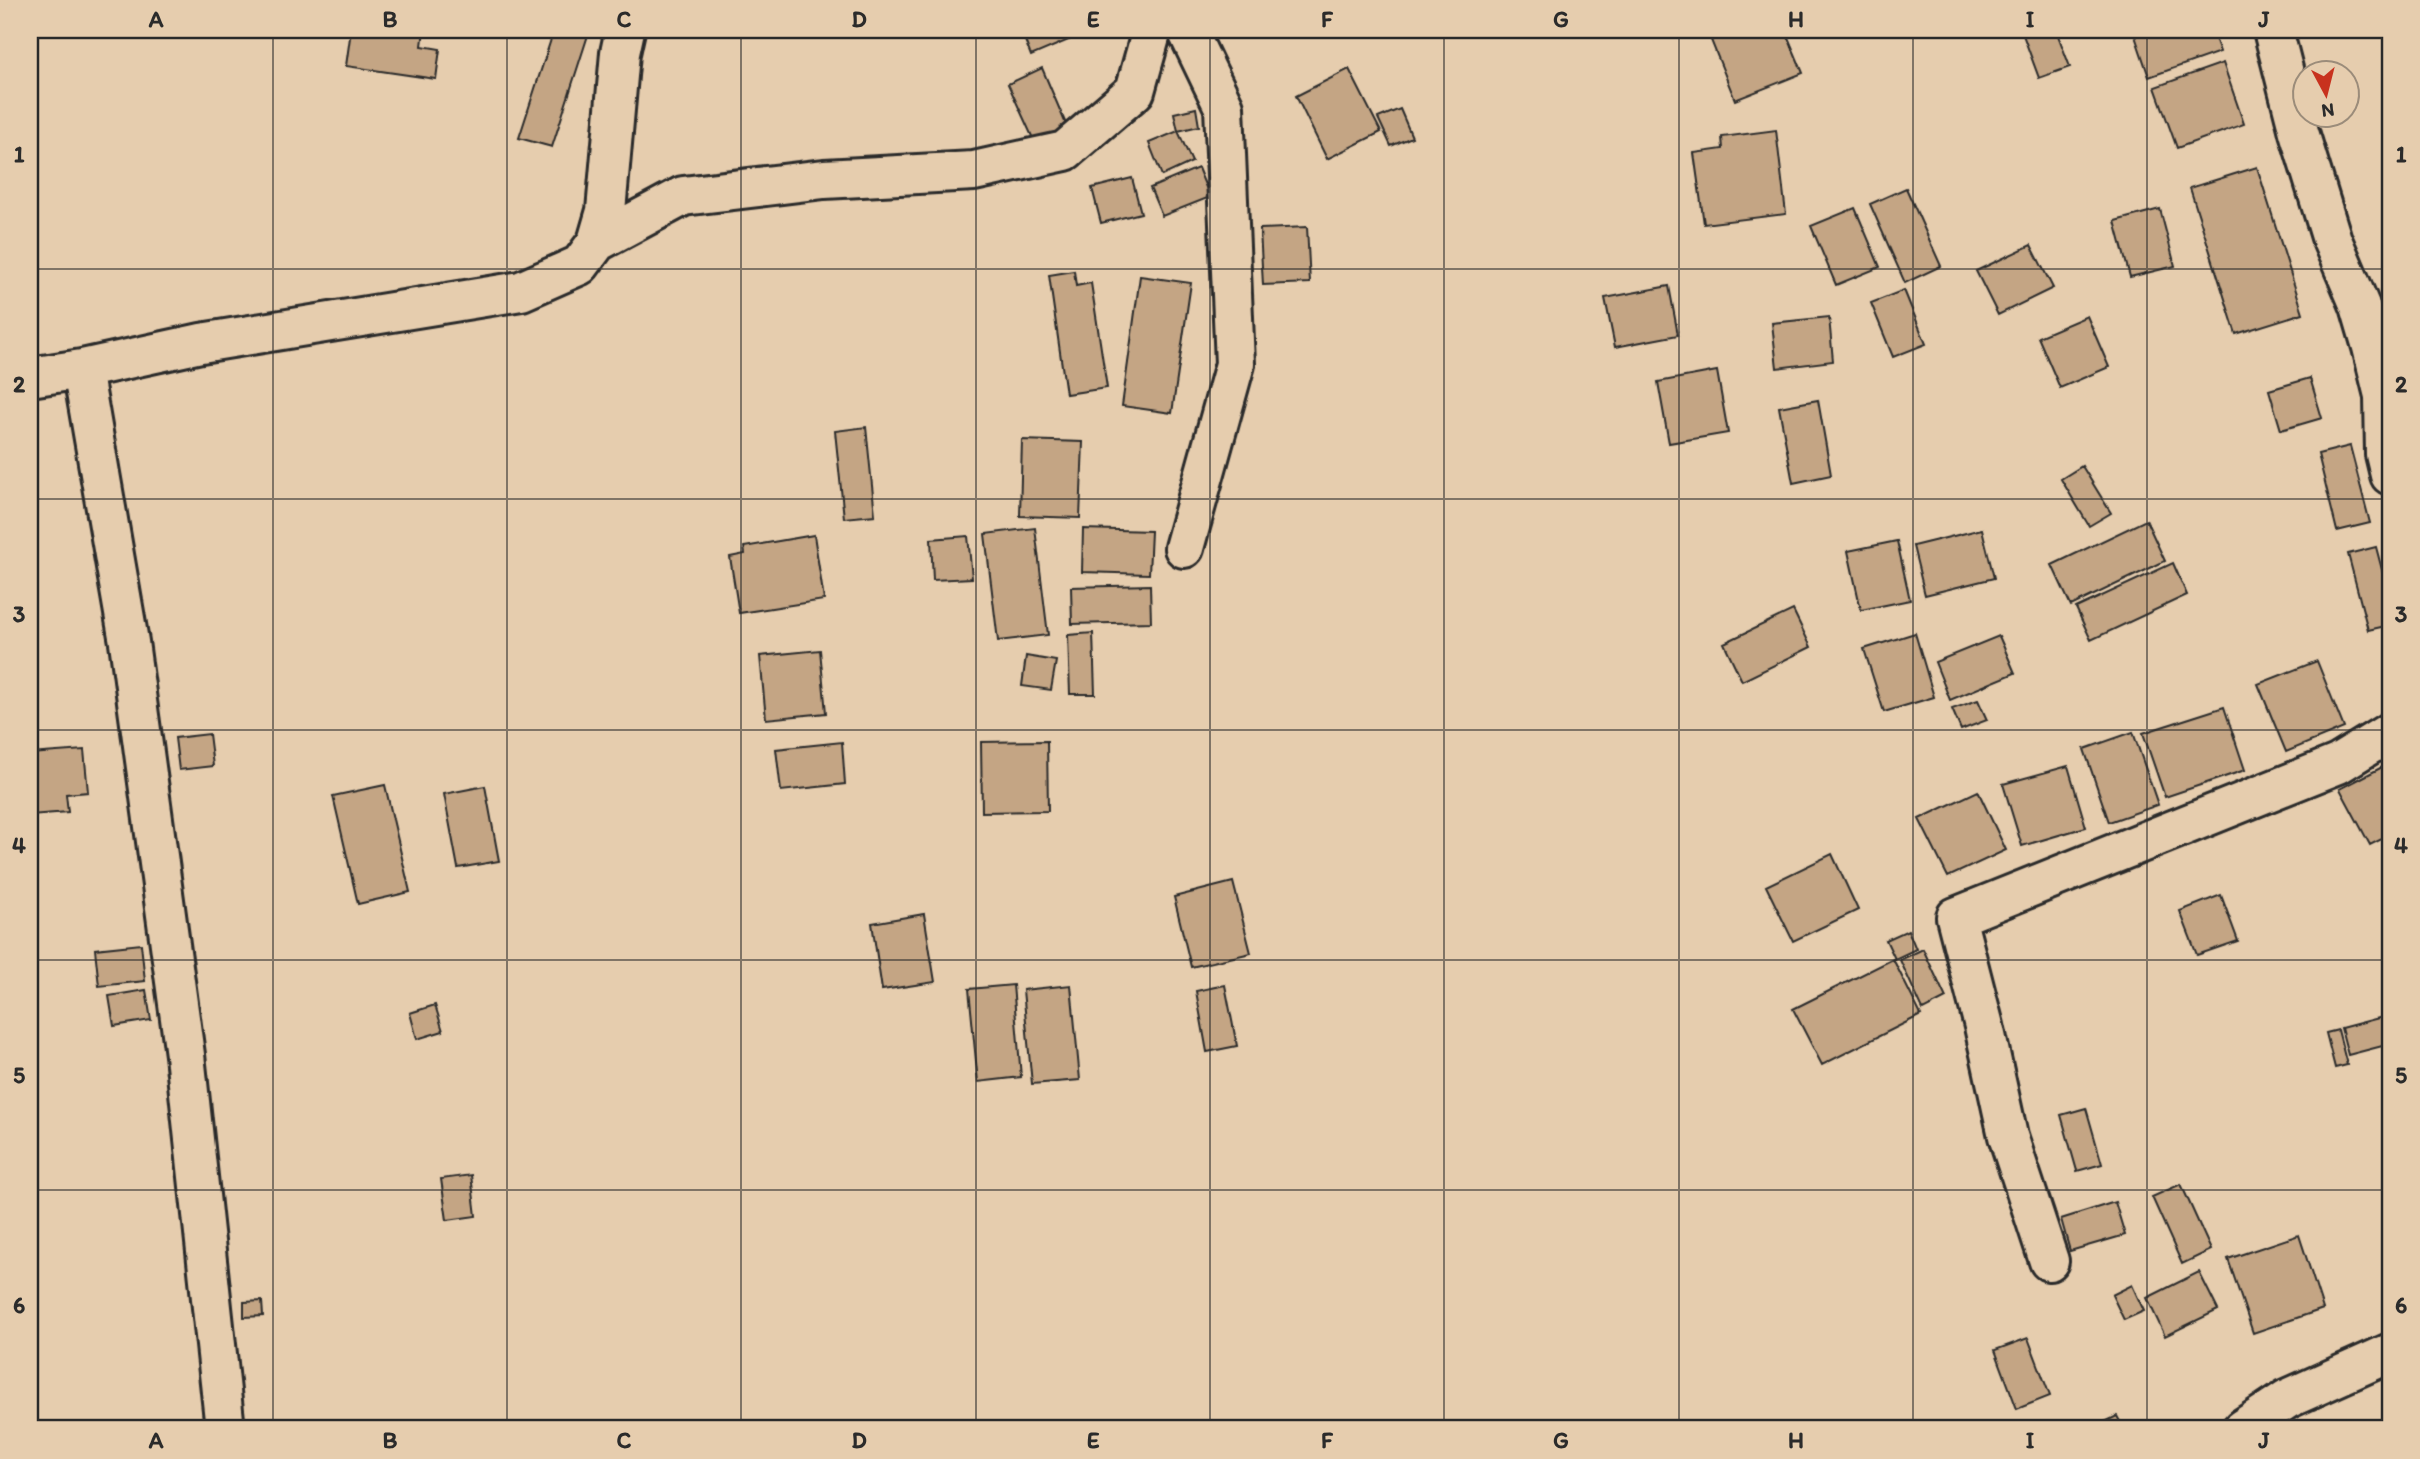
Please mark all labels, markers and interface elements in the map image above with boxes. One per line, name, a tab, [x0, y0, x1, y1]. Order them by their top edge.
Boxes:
text: A	[148, 5, 164, 33]
text: B	[383, 5, 398, 33]
text: C	[617, 5, 632, 33]
text: D	[851, 5, 867, 33]
text: E	[1087, 5, 1100, 33]
text: F	[1321, 5, 1334, 33]
text: G	[1553, 5, 1569, 33]
text: H	[1788, 5, 1804, 33]
text: I	[2026, 5, 2035, 33]
text: J	[2257, 5, 2270, 33]
north arrow	[2290, 60, 2360, 130]
text: N	[2320, 98, 2336, 123]
text: 1	[14, 140, 25, 168]
text: 1	[2396, 140, 2407, 168]
text: 2	[13, 370, 26, 398]
text: 2	[2395, 370, 2408, 398]
text: 3	[13, 600, 26, 628]
text: 3	[2395, 600, 2408, 628]
text: 4	[12, 831, 26, 859]
text: 4	[2394, 831, 2408, 859]
text: 5	[13, 1061, 25, 1089]
text: 5	[2395, 1061, 2407, 1089]
text: 6	[13, 1291, 25, 1319]
text: 6	[2395, 1291, 2407, 1319]
text: A	[148, 1426, 164, 1454]
text: B	[383, 1426, 398, 1454]
text: C	[617, 1426, 632, 1454]
text: D	[851, 1426, 867, 1454]
text: E	[1087, 1426, 1100, 1454]
text: F	[1321, 1426, 1334, 1454]
text: G	[1553, 1426, 1569, 1454]
text: H	[1788, 1426, 1804, 1454]
text: I	[2026, 1426, 2035, 1454]
text: J	[2257, 1426, 2270, 1454]

